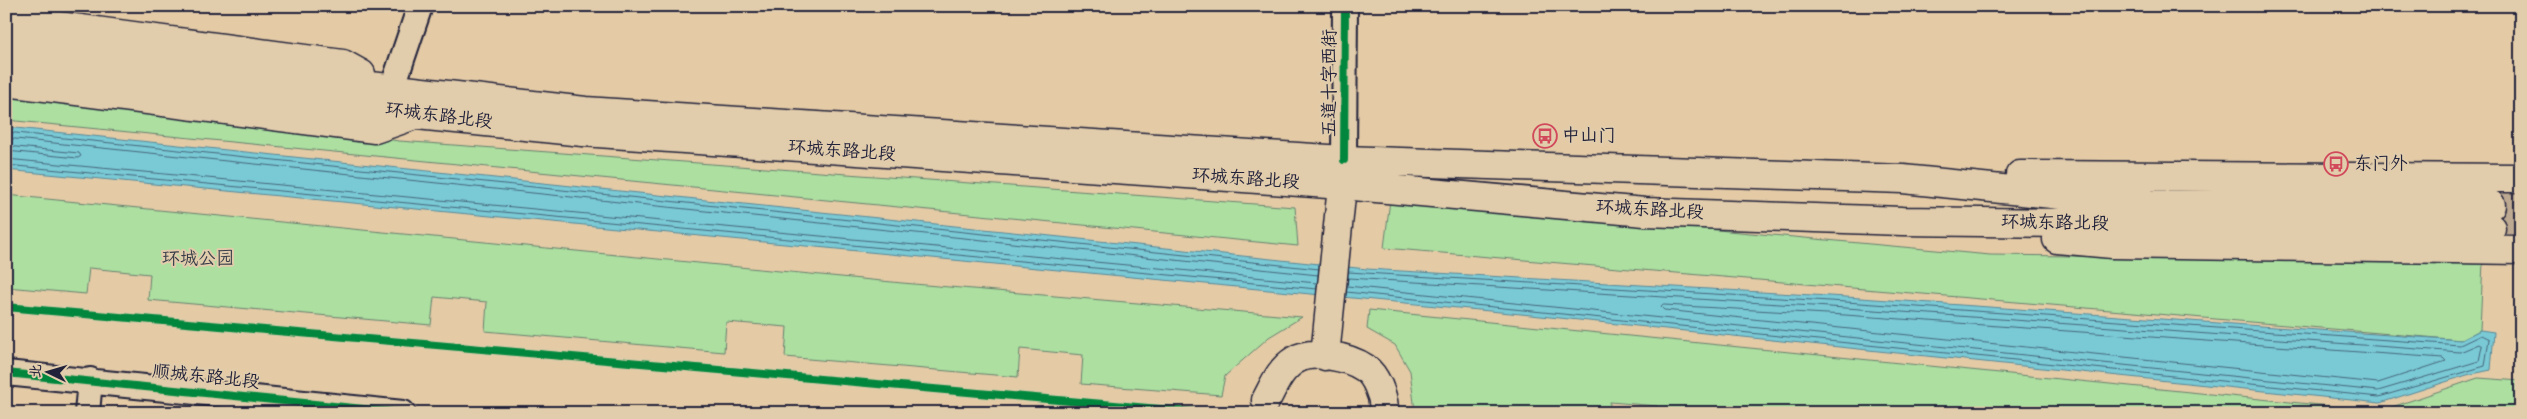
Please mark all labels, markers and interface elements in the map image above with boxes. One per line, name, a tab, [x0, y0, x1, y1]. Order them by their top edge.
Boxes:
street label: 五道十字西街	[1318, 29, 1342, 137]
street label: 环城东路北段	[384, 98, 494, 134]
bus stop icon: 中山门	[1532, 123, 1558, 149]
place label: 中山门	[1562, 124, 1616, 148]
street label: 环城东路北段	[787, 135, 897, 167]
bus stop icon: 东门外	[2323, 151, 2349, 177]
place label: 东门外	[2354, 152, 2408, 176]
street label: 环城东路北段	[1191, 163, 1301, 195]
street label: 环城东路北段	[1595, 195, 1705, 225]
street label: 环城东路北段	[2001, 210, 2109, 236]
park label: 环城公园	[162, 247, 234, 271]
north arrow	[22, 346, 72, 396]
street label: 顺城东路北段	[151, 359, 261, 395]
text: 北	[26, 363, 46, 379]

